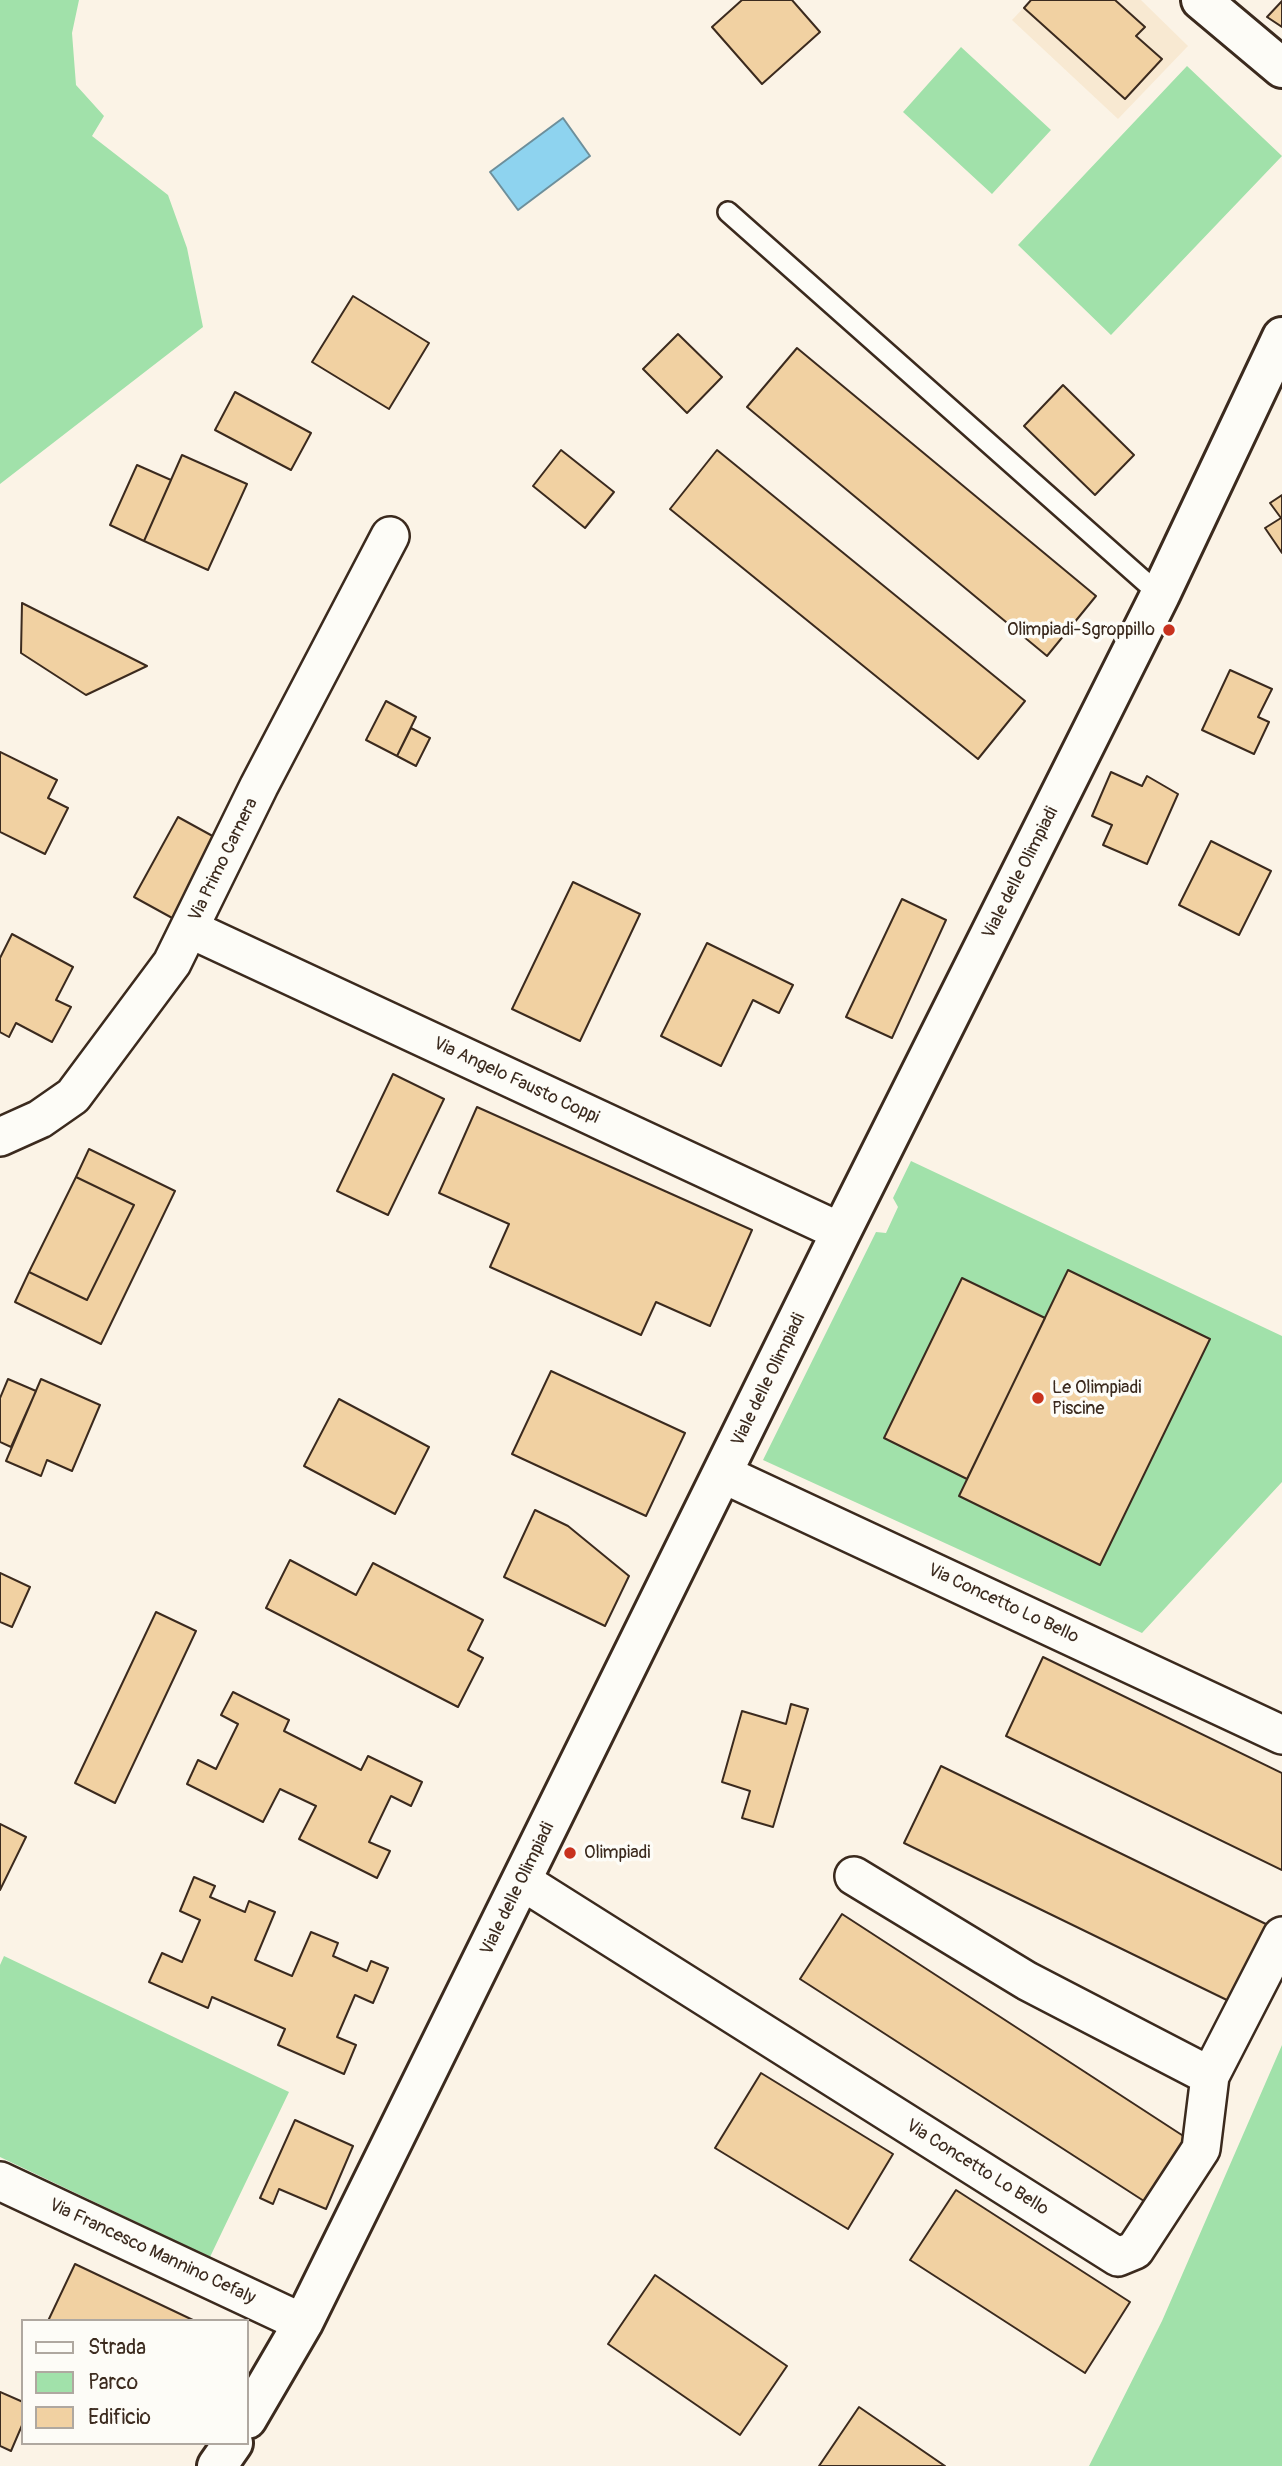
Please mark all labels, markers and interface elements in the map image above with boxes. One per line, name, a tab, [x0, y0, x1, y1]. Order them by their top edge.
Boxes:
place label: Olimpiadi-Sgroppillo	[1007, 619, 1155, 641]
marker: Olimpiadi-Sgroppillo	[1161, 622, 1177, 638]
street label: Via Primo Carnera	[185, 795, 263, 925]
street label: Viale delle Olimpiadi	[978, 803, 1064, 943]
street label: Via Angelo Fausto Coppi	[430, 1033, 602, 1129]
street label: Viale delle Olimpiadi	[727, 1310, 811, 1450]
place label: Le Olimpiadi Piscine	[1052, 1377, 1141, 1420]
marker: Le Olimpiadi Piscine	[1030, 1390, 1046, 1406]
street label: Via Concetto Lo Bello	[924, 1560, 1082, 1648]
street label: Viale delle Olimpiadi	[476, 1819, 560, 1959]
place label: Olimpiadi	[584, 1842, 651, 1864]
marker: Olimpiadi	[562, 1845, 578, 1861]
street label: Via Concetto Lo Bello	[902, 2115, 1052, 2221]
street label: Via Francesco Mannino Cefaly	[45, 2195, 259, 2309]
legend	[21, 2319, 248, 2445]
text: Strada	[88, 2334, 146, 2361]
text: Parco	[88, 2369, 138, 2396]
text: Edificio	[88, 2404, 151, 2431]

